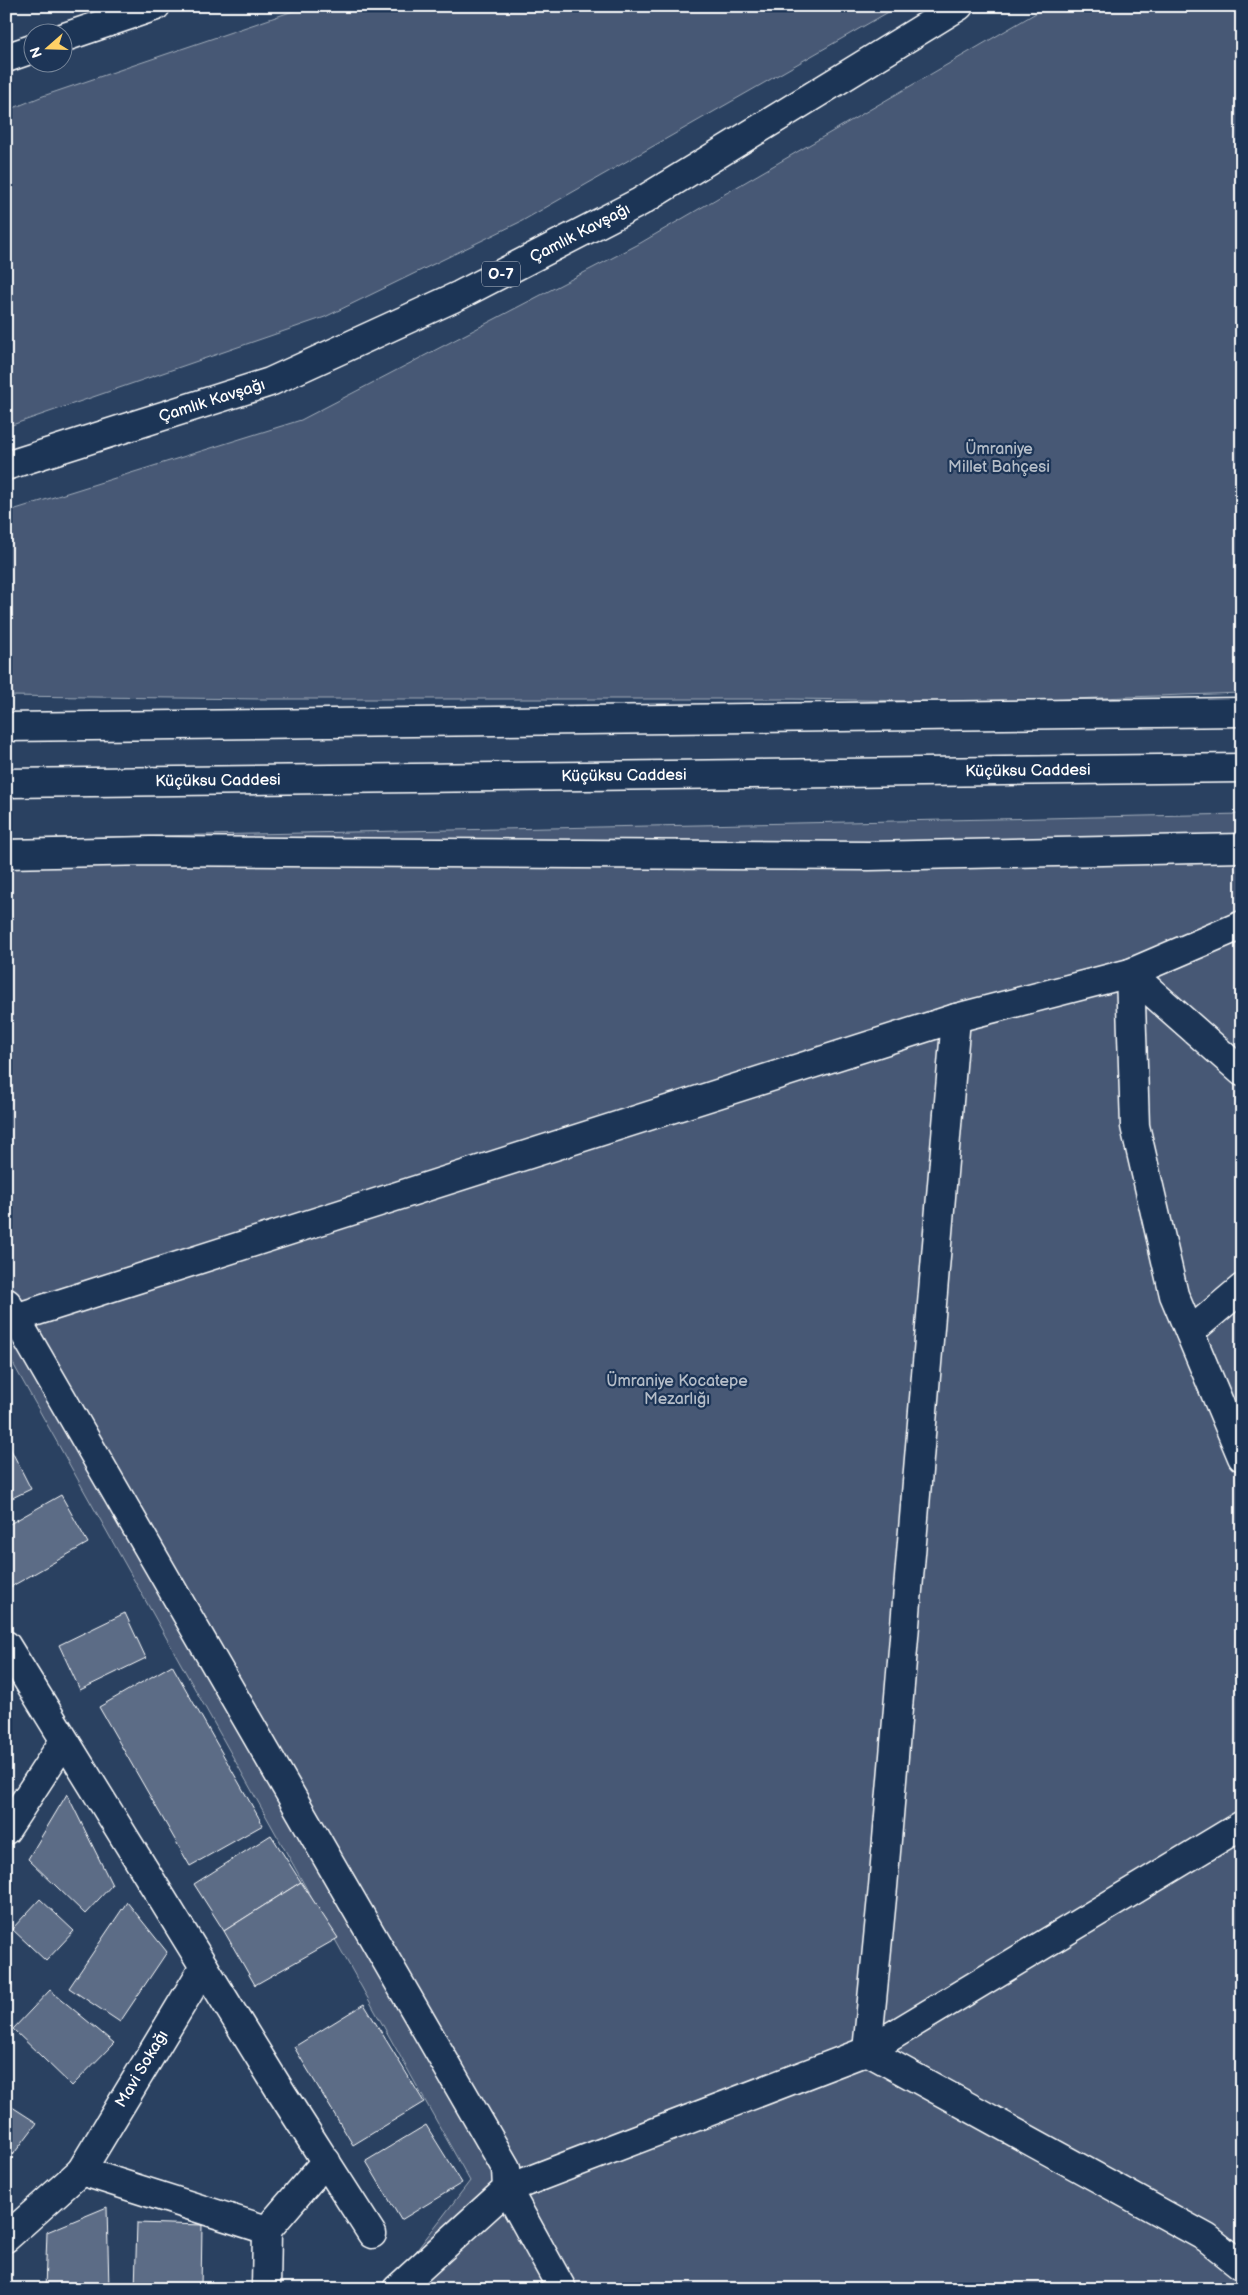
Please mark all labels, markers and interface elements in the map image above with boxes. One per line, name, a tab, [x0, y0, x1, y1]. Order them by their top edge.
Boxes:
north arrow	[22, 22, 72, 72]
text: N	[26, 44, 46, 60]
street label: Çamlık Kavşağı	[527, 199, 633, 267]
road number: O-7	[482, 262, 520, 286]
street label: Çamlık Kavşağı	[156, 375, 267, 426]
park label: Ümraniye Millet Bahçesi	[948, 438, 1050, 477]
street label: Küçüksu Caddesi	[965, 760, 1091, 781]
street label: Küçüksu Caddesi	[561, 765, 687, 786]
street label: Küçüksu Caddesi	[155, 770, 281, 791]
park label: Ümraniye Kocatepe Mezarlığı	[606, 1370, 748, 1409]
street label: Mavi Sokağı	[112, 2027, 172, 2111]

